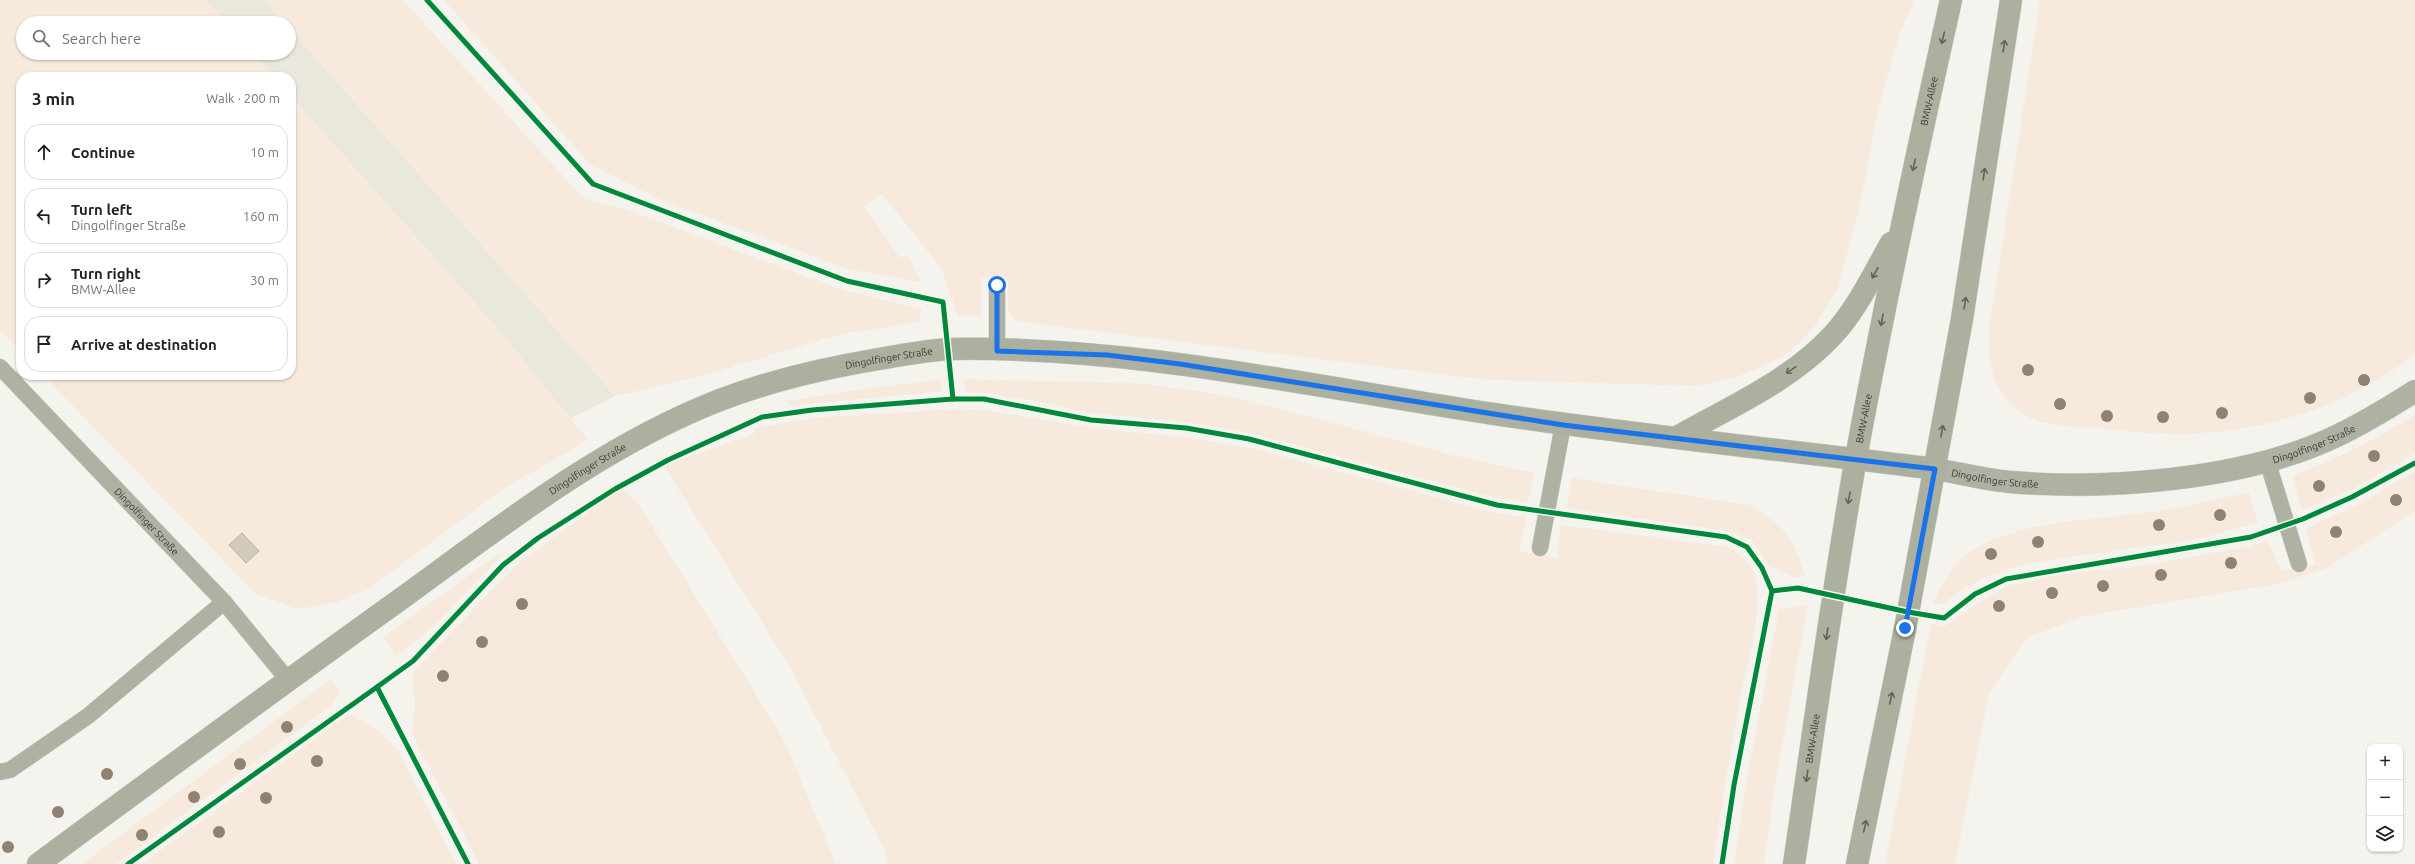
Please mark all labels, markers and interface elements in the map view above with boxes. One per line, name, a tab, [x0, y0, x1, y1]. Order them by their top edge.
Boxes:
search box	[16, 16, 296, 60]
icon: search	[30, 27, 52, 49]
text: Search here	[62, 30, 141, 47]
one-way arrow	[1938, 31, 1946, 44]
one-way arrow	[2000, 40, 2008, 53]
street label: BMW-Allee	[1918, 75, 1939, 127]
text: 3 min	[32, 89, 75, 108]
text: Walk · 200 m	[206, 91, 280, 105]
icon: ahead	[33, 141, 55, 163]
text: Continue	[71, 144, 135, 161]
text: 10 m	[250, 145, 279, 159]
one-way arrow	[1910, 158, 1918, 171]
one-way arrow	[1980, 168, 1988, 181]
text: Turn left	[71, 201, 132, 218]
icon: left	[33, 205, 55, 227]
text: 160 m	[243, 209, 279, 223]
text: Dingolfinger Straße	[71, 218, 186, 232]
text: Turn right	[71, 265, 141, 282]
one-way arrow	[1870, 267, 1878, 279]
icon: right	[33, 269, 55, 291]
text: 30 m	[250, 273, 279, 287]
route start	[988, 276, 1006, 294]
text: BMW-Allee	[71, 282, 136, 296]
one-way arrow	[1961, 297, 1969, 310]
one-way arrow	[1878, 313, 1886, 326]
icon: arrive	[33, 333, 55, 355]
text: Arrive at destination	[71, 336, 217, 353]
street label: Dingolfinger Straße	[844, 345, 933, 370]
one-way arrow	[1786, 366, 1797, 374]
street label: BMW-Allee	[1853, 393, 1873, 444]
street label: Dingolfinger Straße	[2271, 422, 2357, 465]
one-way arrow	[1938, 425, 1946, 438]
street label: Dingolfinger Straße	[547, 441, 628, 497]
street label: Dingolfinger Straße	[1950, 467, 2039, 489]
street label: Dingolfinger Straße	[112, 485, 181, 557]
one-way arrow	[1845, 491, 1853, 504]
route end	[1896, 619, 1914, 637]
one-way arrow	[1823, 627, 1831, 640]
one-way arrow	[1887, 692, 1895, 705]
street label: BMW-Allee	[1803, 713, 1821, 764]
map controls	[2367, 744, 2403, 852]
button: +	[2367, 744, 2403, 780]
one-way arrow	[1803, 770, 1811, 783]
button: −	[2367, 780, 2403, 816]
button: layers	[2367, 816, 2403, 852]
one-way arrow	[1861, 820, 1869, 833]

